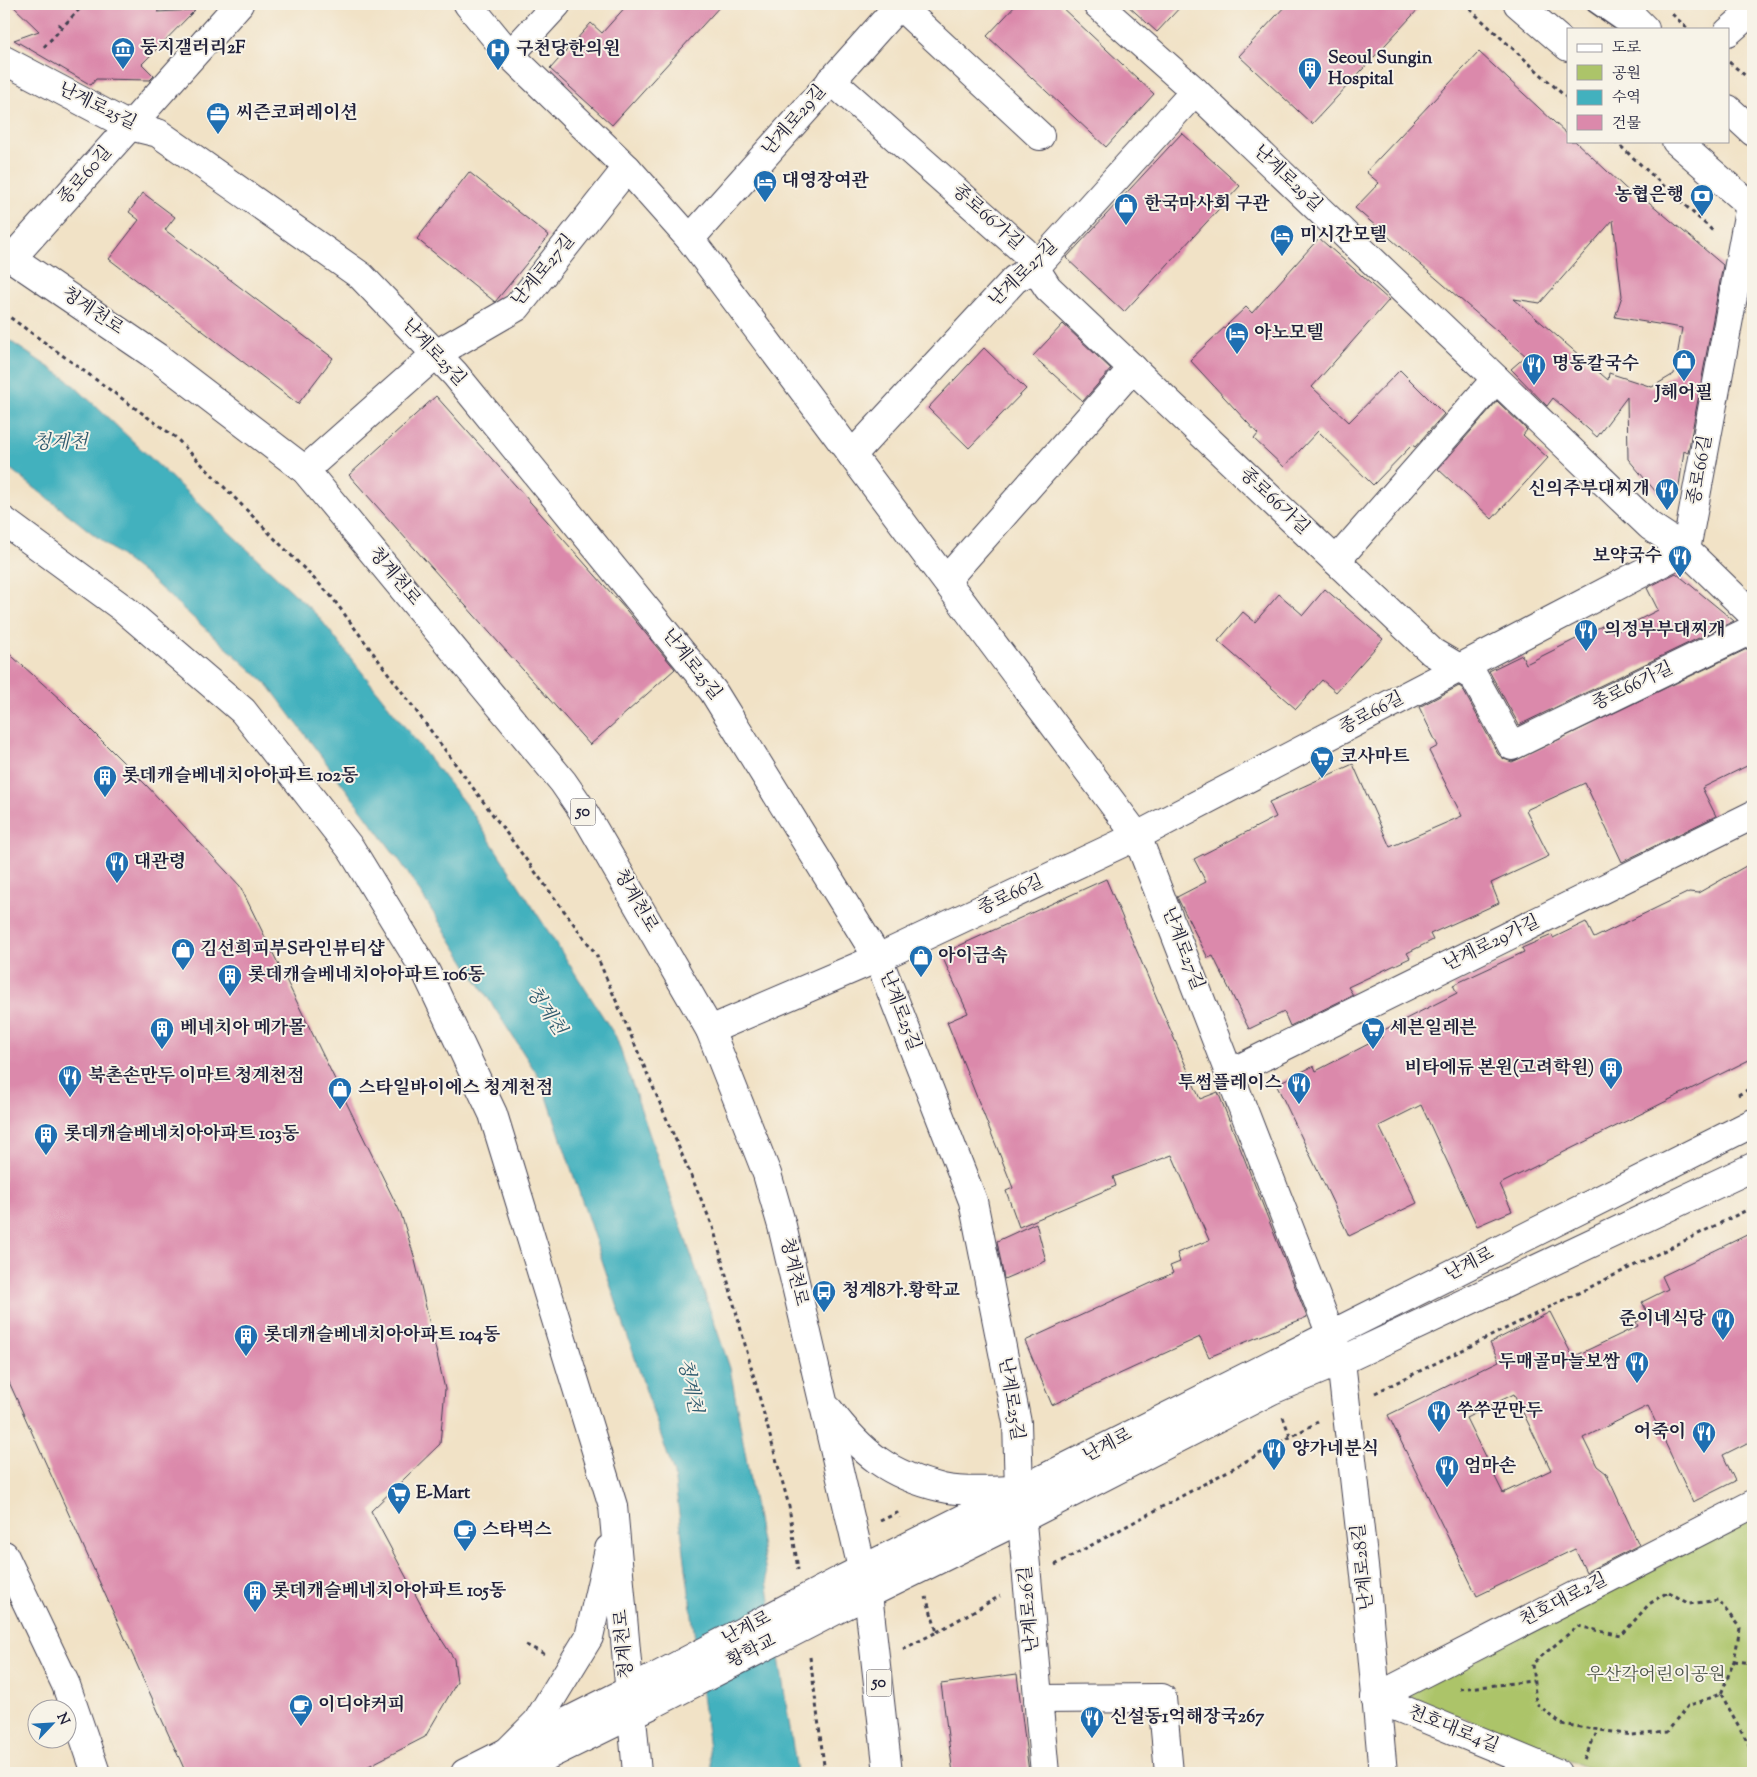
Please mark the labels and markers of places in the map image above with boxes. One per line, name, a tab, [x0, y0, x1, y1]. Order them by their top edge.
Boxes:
museum icon: 둥지갤러리2F	[110, 36, 136, 70]
place label: 둥지갤러리2F	[140, 36, 245, 62]
hospital icon: 구천당한의원	[485, 37, 511, 71]
place label: 구천당한의원	[516, 37, 620, 63]
place label: Seoul Sungin Hospital	[1328, 46, 1433, 93]
building icon: Seoul Sungin Hospital	[1297, 56, 1323, 90]
office icon: 씨즌코퍼레이션	[205, 101, 231, 135]
place label: 씨즌코퍼레이션	[236, 101, 358, 127]
hotel icon: 대영장여관	[752, 169, 778, 203]
place label: 대영장여관	[782, 169, 870, 195]
place label: 농협은행	[1614, 183, 1684, 209]
bank icon: 농협은행	[1689, 183, 1715, 217]
shop icon: 한국마사회 구관	[1113, 192, 1139, 226]
place label: 한국마사회 구관	[1144, 192, 1270, 218]
hotel icon: 미시간모텔	[1269, 223, 1295, 257]
place label: 미시간모텔	[1300, 223, 1387, 249]
hotel icon: 아노모텔	[1224, 321, 1250, 355]
place label: 아노모텔	[1254, 321, 1324, 347]
shop icon: J헤어필	[1671, 348, 1697, 382]
restaurant icon: 명동칼국수	[1521, 352, 1547, 386]
place label: 명동칼국수	[1552, 352, 1640, 378]
place label: J헤어필	[1653, 381, 1713, 407]
place label: 신의주부대찌개	[1528, 477, 1650, 503]
restaurant icon: 신의주부대찌개	[1654, 477, 1680, 511]
place label: 보약국수	[1592, 544, 1663, 570]
restaurant icon: 보약국수	[1667, 544, 1693, 578]
restaurant icon: 의정부부대찌개	[1573, 618, 1599, 652]
place label: 의정부부대찌개	[1604, 618, 1726, 644]
supermarket icon: 코사마트	[1309, 745, 1335, 779]
place label: 코사마트	[1340, 745, 1410, 771]
building icon: 롯데캐슬베네치아아파트 102동	[92, 764, 118, 798]
place label: 롯데캐슬베네치아아파트 102동	[122, 764, 359, 790]
restaurant icon: 대관령	[104, 850, 130, 884]
place label: 대관령	[134, 850, 186, 876]
shop icon: 김선희피부S라인뷰티샵	[170, 937, 196, 971]
place label: 김선희피부S라인뷰티샵	[200, 937, 385, 963]
shop icon: 아이금속	[908, 944, 934, 978]
place label: 아이금속	[938, 944, 1008, 970]
building icon: 롯데캐슬베네치아아파트 106동	[217, 963, 243, 997]
place label: 롯데캐슬베네치아아파트 106동	[248, 963, 486, 989]
building icon: 베네치아 메가몰	[149, 1016, 175, 1050]
place label: 베네치아 메가몰	[180, 1016, 306, 1042]
supermarket icon: 세븐일레븐	[1360, 1016, 1386, 1050]
place label: 세븐일레븐	[1390, 1016, 1477, 1042]
place label: 비타에듀 본원(고려학원)	[1405, 1056, 1594, 1082]
building icon: 비타에듀 본원(고려학원)	[1598, 1056, 1624, 1090]
restaurant icon: 북촌손만두 이마트 청계천점	[57, 1064, 83, 1098]
place label: 북촌손만두 이마트 청계천점	[88, 1064, 304, 1090]
place label: 투썸플레이스	[1178, 1071, 1283, 1097]
restaurant icon: 투썸플레이스	[1286, 1071, 1312, 1105]
shop icon: 스타일바이에스 청계천점	[327, 1076, 353, 1110]
place label: 스타일바이에스 청계천점	[358, 1076, 553, 1102]
building icon: 롯데캐슬베네치아아파트 103동	[33, 1122, 59, 1156]
place label: 롯데캐슬베네치아아파트 103동	[64, 1122, 300, 1148]
bus stop icon: 청계8가.황학교	[811, 1279, 837, 1313]
place label: 청계8가.황학교	[842, 1279, 960, 1305]
place label: 준이네식당	[1619, 1307, 1707, 1333]
restaurant icon: 준이네식당	[1710, 1307, 1736, 1341]
building icon: 롯데캐슬베네치아아파트 104동	[233, 1323, 259, 1357]
place label: 롯데캐슬베네치아아파트 104동	[264, 1323, 501, 1349]
place label: 두매골마늘보쌈	[1498, 1350, 1621, 1376]
restaurant icon: 두매골마늘보쌈	[1624, 1350, 1650, 1384]
restaurant icon: 쑤쑤꾼만두	[1426, 1399, 1452, 1433]
place label: 쑤쑤꾼만두	[1456, 1399, 1544, 1425]
place label: 어죽이	[1634, 1420, 1686, 1446]
restaurant icon: 어죽이	[1691, 1420, 1717, 1454]
restaurant icon: 양가네분식	[1261, 1437, 1287, 1471]
place label: 양가네분식	[1292, 1437, 1379, 1463]
restaurant icon: 엄마손	[1434, 1454, 1460, 1488]
place label: 엄마손	[1464, 1454, 1517, 1480]
supermarket icon: E-Mart	[386, 1481, 412, 1515]
place label: E-Mart	[416, 1481, 471, 1507]
cafe icon: 스타벅스	[452, 1518, 478, 1552]
place label: 스타벅스	[482, 1518, 552, 1544]
building icon: 롯데캐슬베네치아아파트 105동	[242, 1579, 268, 1613]
place label: 롯데캐슬베네치아아파트 105동	[272, 1579, 507, 1605]
cafe icon: 이디야커피	[288, 1693, 314, 1727]
place label: 이디야커피	[318, 1693, 405, 1719]
restaurant icon: 신설동1억해장국267	[1079, 1705, 1105, 1739]
place label: 신설동1억해장국267	[1110, 1705, 1265, 1731]

